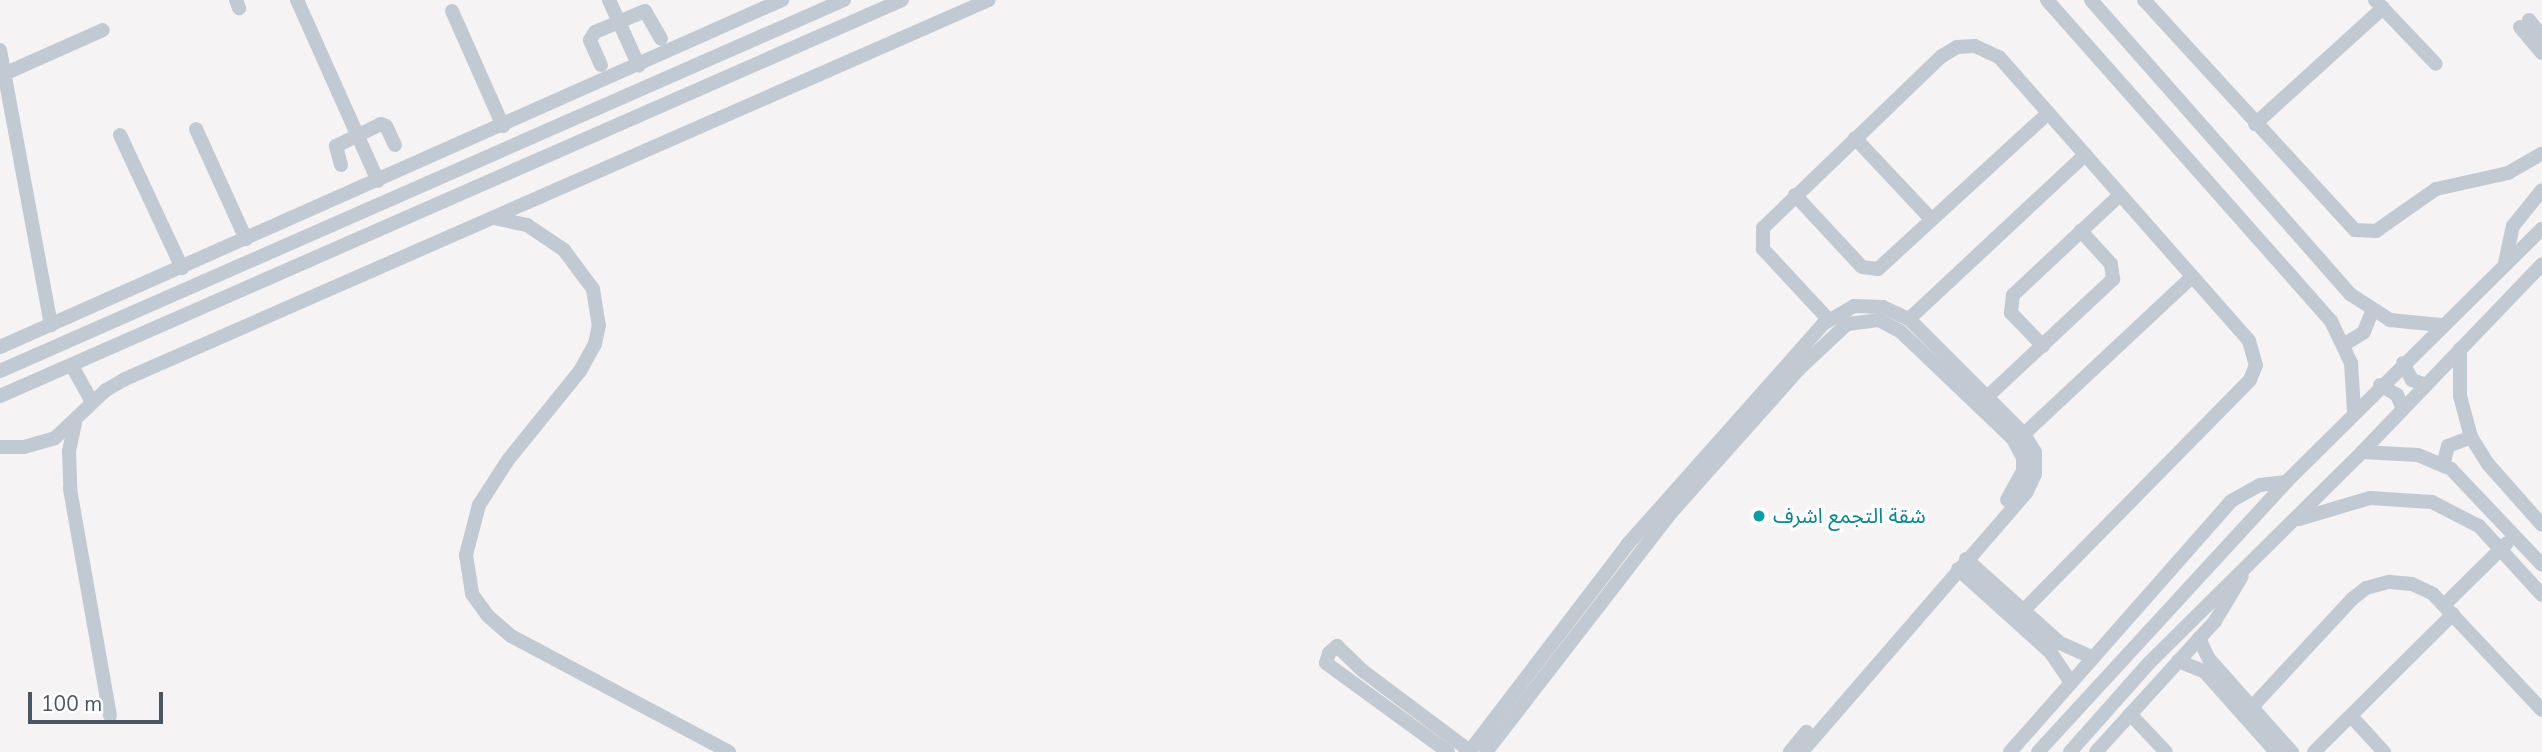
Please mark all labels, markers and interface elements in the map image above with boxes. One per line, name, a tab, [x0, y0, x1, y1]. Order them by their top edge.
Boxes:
place label: شقة التجمع اشرف	[1773, 503, 1926, 529]
marker: شقة التجمع اشرف	[1751, 508, 1767, 524]
scale bar	[32, 678, 166, 722]
text: 100 m	[41, 690, 102, 718]

